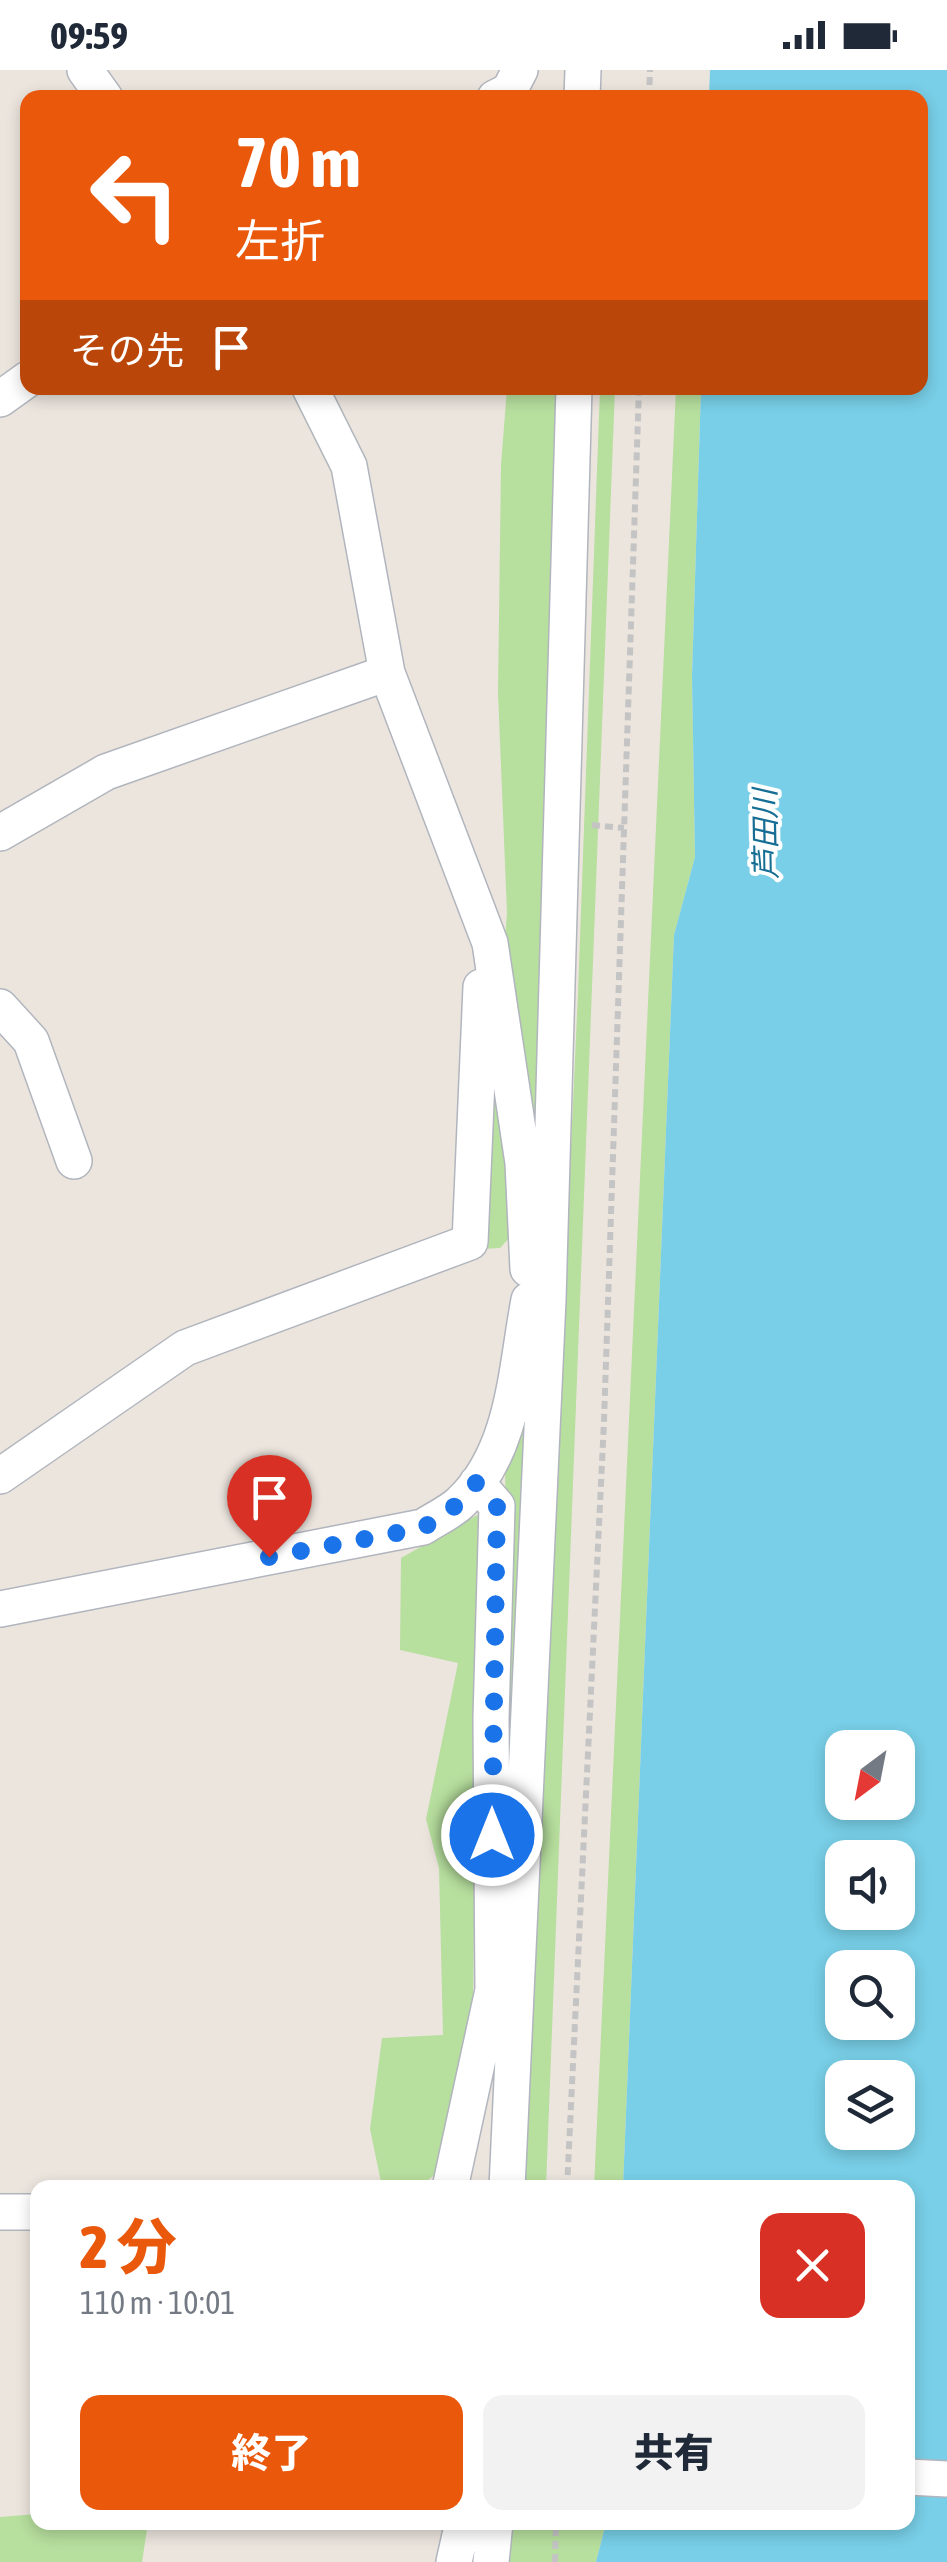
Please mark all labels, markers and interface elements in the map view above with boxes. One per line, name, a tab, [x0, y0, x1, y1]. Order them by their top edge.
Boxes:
text: 09:59	[50, 14, 128, 57]
text: 70 m	[235, 122, 361, 202]
icon: left	[70, 130, 200, 260]
text: 左折	[235, 215, 325, 267]
icon: arrive	[204, 320, 259, 375]
text: その先	[70, 329, 184, 372]
water label: 芦田川	[747, 786, 783, 879]
pin	[227, 1455, 312, 1558]
icon: arrive	[242, 1470, 297, 1525]
north arrow	[825, 1730, 915, 1820]
map controls	[825, 1730, 915, 2150]
position arrow	[440, 1783, 544, 1887]
button: sound	[825, 1840, 915, 1930]
button: search	[825, 1950, 915, 2040]
button: layers	[825, 2060, 915, 2150]
text: 2 分	[80, 2212, 176, 2281]
button: close	[760, 2213, 865, 2318]
text: 110 m · 10:01	[80, 2284, 235, 2321]
button: 終了	[80, 2395, 463, 2510]
button: 共有	[483, 2395, 865, 2510]

